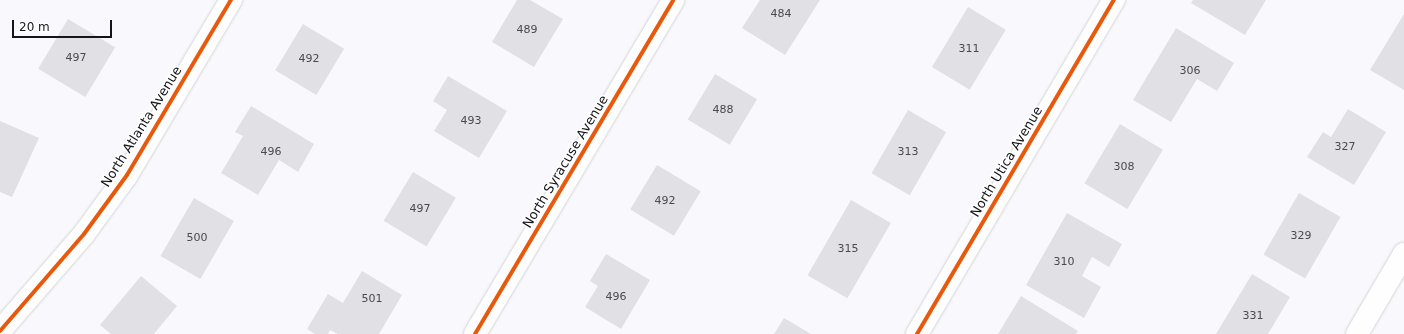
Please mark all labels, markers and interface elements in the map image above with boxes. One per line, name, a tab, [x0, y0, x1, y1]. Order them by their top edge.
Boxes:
house number: 484	[771, 7, 791, 21]
scale bar	[14, 12, 114, 38]
text: 20 m	[19, 20, 50, 34]
house number: 489	[517, 23, 537, 37]
house number: 311	[959, 42, 979, 56]
house number: 497	[66, 51, 86, 65]
house number: 492	[299, 52, 319, 66]
street label: North Atlanta Avenue	[98, 64, 186, 190]
house number: 306	[1180, 64, 1200, 78]
street label: North Syracuse Avenue	[520, 93, 612, 231]
house number: 488	[713, 103, 733, 117]
street label: North Utica Avenue	[968, 104, 1046, 220]
house number: 493	[461, 114, 481, 128]
house number: 327	[1335, 140, 1355, 154]
house number: 496	[261, 145, 281, 159]
house number: 313	[898, 145, 918, 159]
house number: 308	[1114, 160, 1134, 174]
house number: 492	[655, 194, 675, 208]
house number: 497	[410, 202, 430, 216]
house number: 329	[1291, 229, 1311, 243]
house number: 500	[187, 231, 207, 245]
house number: 315	[838, 242, 858, 256]
house number: 310	[1054, 255, 1074, 269]
house number: 496	[606, 290, 626, 304]
house number: 501	[362, 292, 382, 306]
house number: 331	[1243, 309, 1263, 323]

